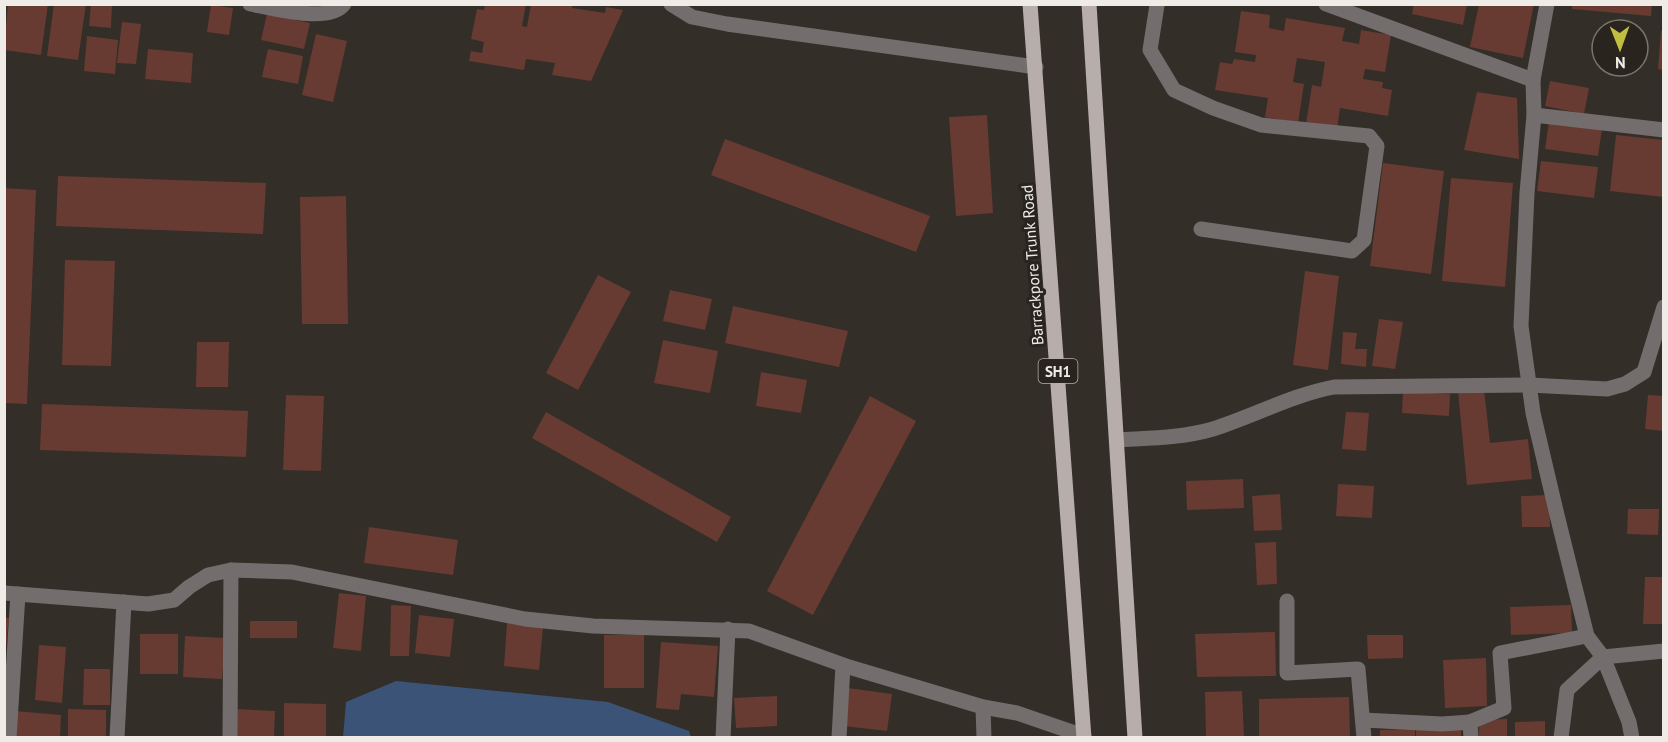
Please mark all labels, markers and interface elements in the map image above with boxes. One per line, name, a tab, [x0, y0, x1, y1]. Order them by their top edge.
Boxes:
north arrow	[1590, 18, 1650, 78]
text: N	[1615, 53, 1626, 73]
street label: Barrackpore Trunk Road	[1016, 184, 1048, 346]
road number: SH1	[1038, 359, 1078, 383]

